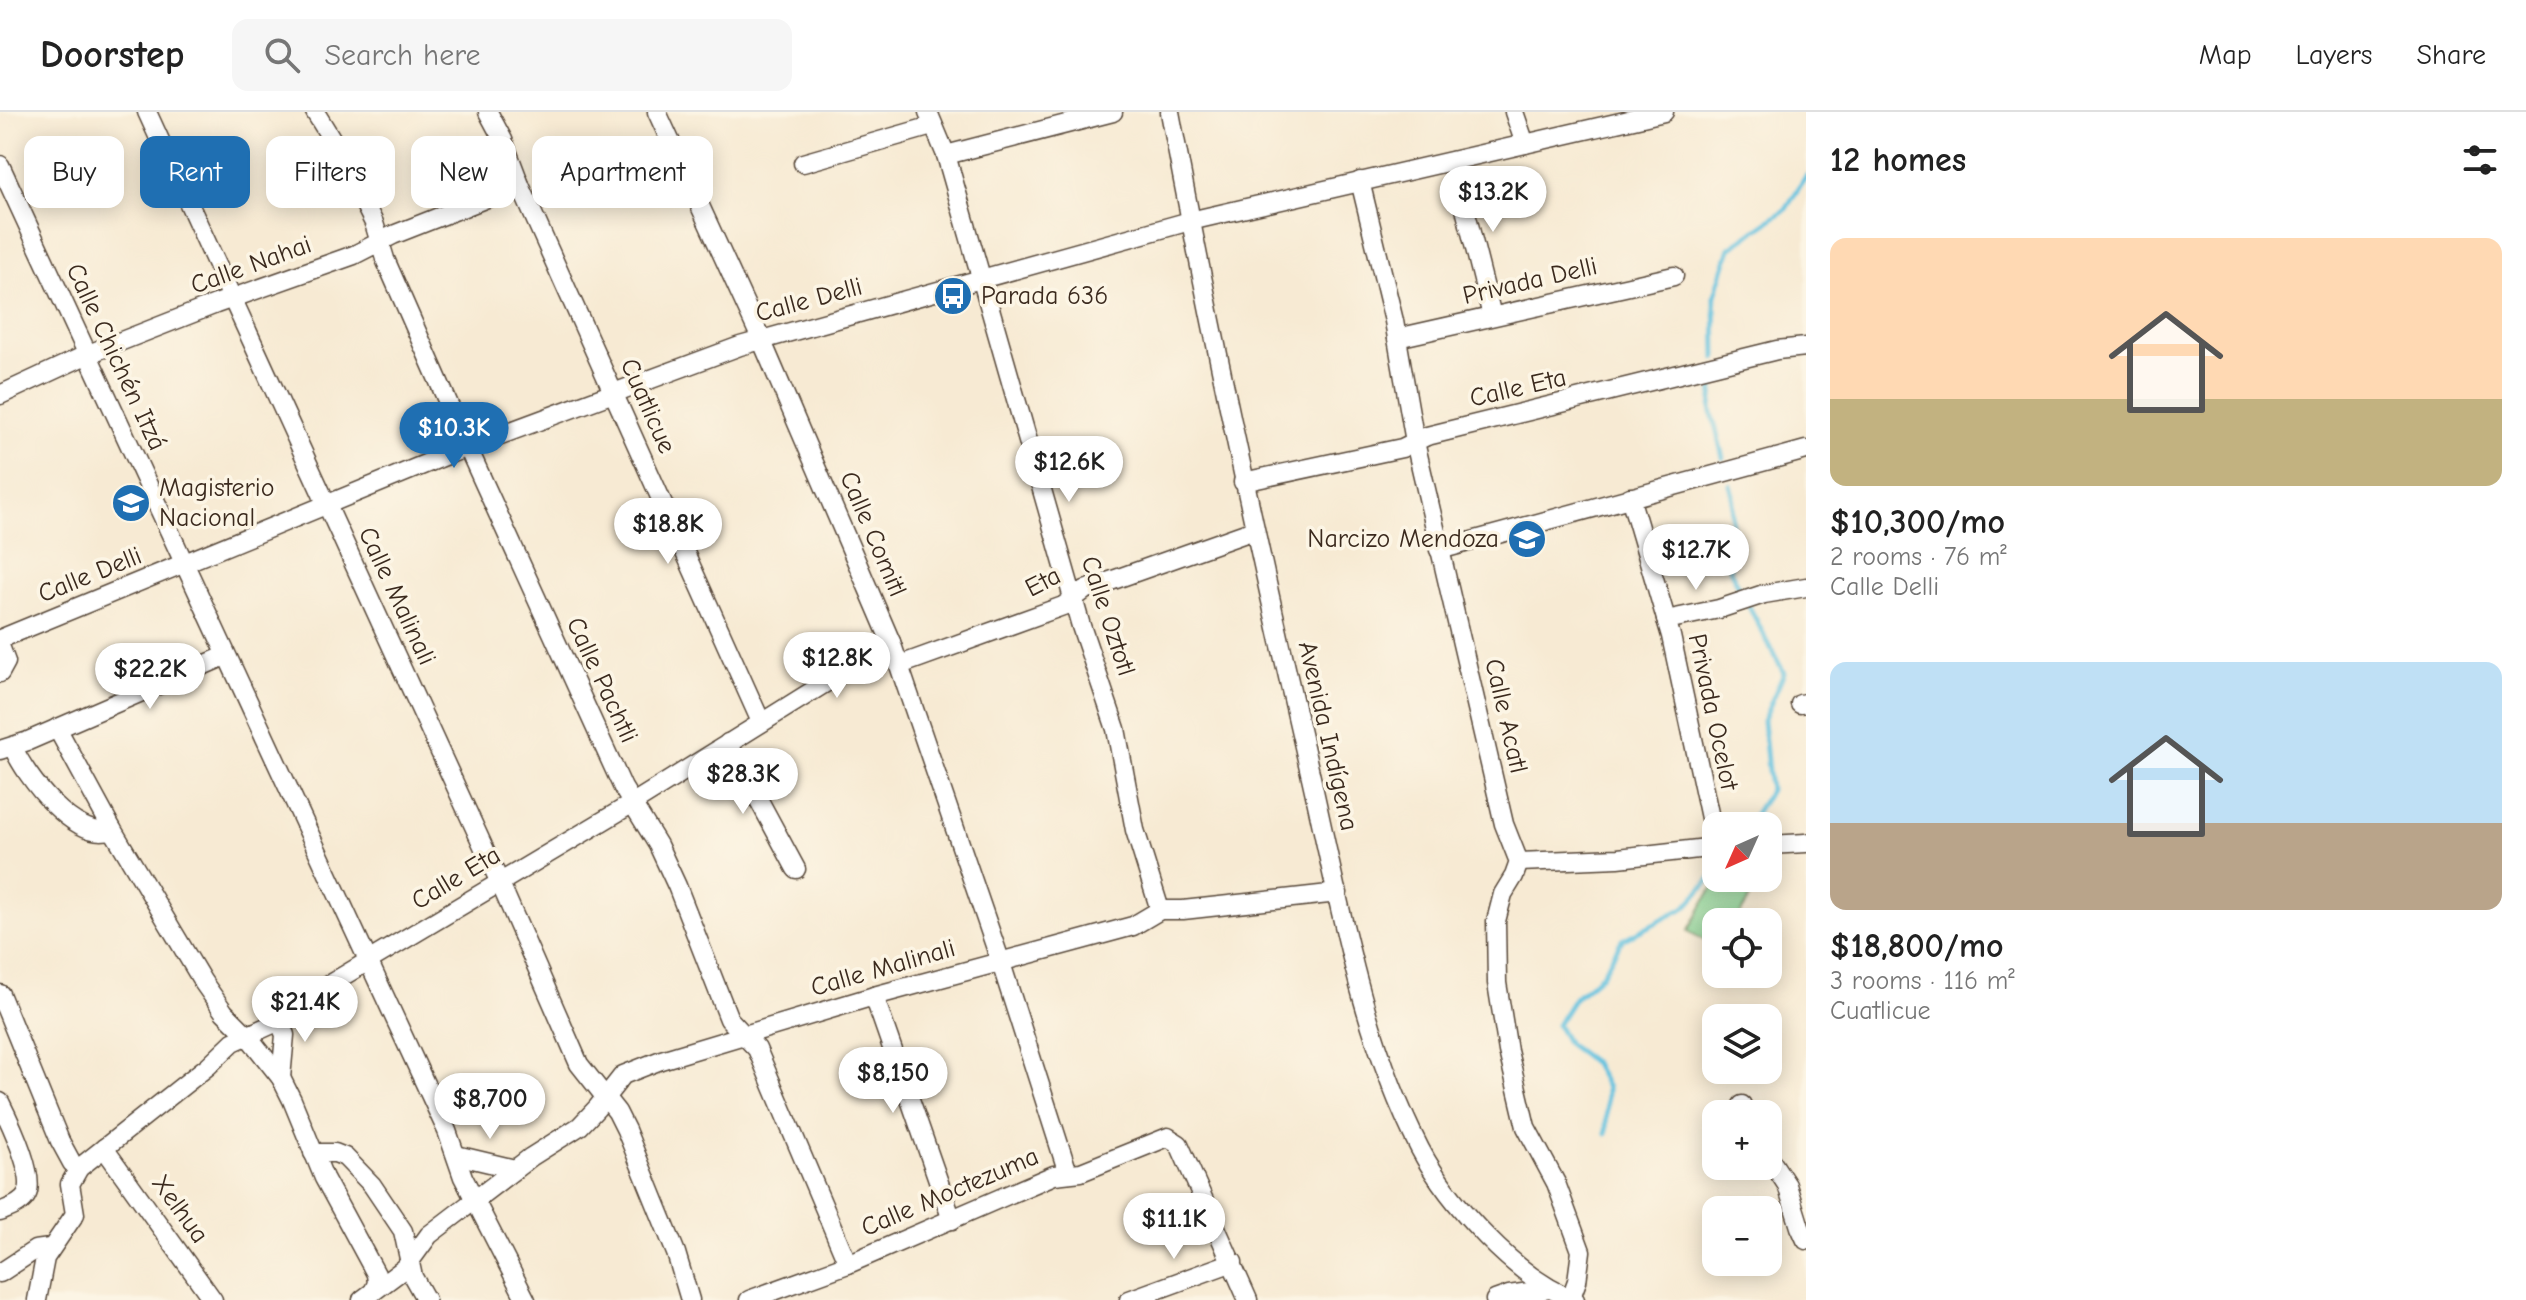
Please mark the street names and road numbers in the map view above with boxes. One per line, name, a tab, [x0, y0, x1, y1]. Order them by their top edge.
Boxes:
street label: Calle Nahai	[187, 229, 315, 301]
street label: Privada Delli	[1460, 251, 1600, 311]
street label: Calle Chichén Itzá	[60, 259, 172, 455]
street label: Calle Delli	[752, 271, 866, 329]
street label: Cuatlicue	[614, 354, 682, 458]
street label: Calle Eta	[1467, 362, 1569, 414]
street label: Calle Comitl	[833, 467, 913, 601]
street label: Calle Malinali	[352, 522, 442, 670]
street label: Calle Delli	[34, 541, 146, 609]
street label: Calle Oztotl	[1075, 552, 1141, 680]
street label: Eta	[1020, 561, 1066, 603]
street label: Calle Pachtli	[560, 613, 644, 747]
street label: Privada Ocelot	[1682, 631, 1745, 795]
street label: Avenida Indígena	[1292, 638, 1364, 834]
street label: Calle Acatl	[1478, 656, 1534, 776]
street label: Calle Eta	[406, 840, 506, 916]
street label: Calle Malinali	[807, 933, 959, 1003]
street label: Calle Moctezuma	[857, 1141, 1043, 1243]
street label: Xelhua	[145, 1169, 215, 1249]

